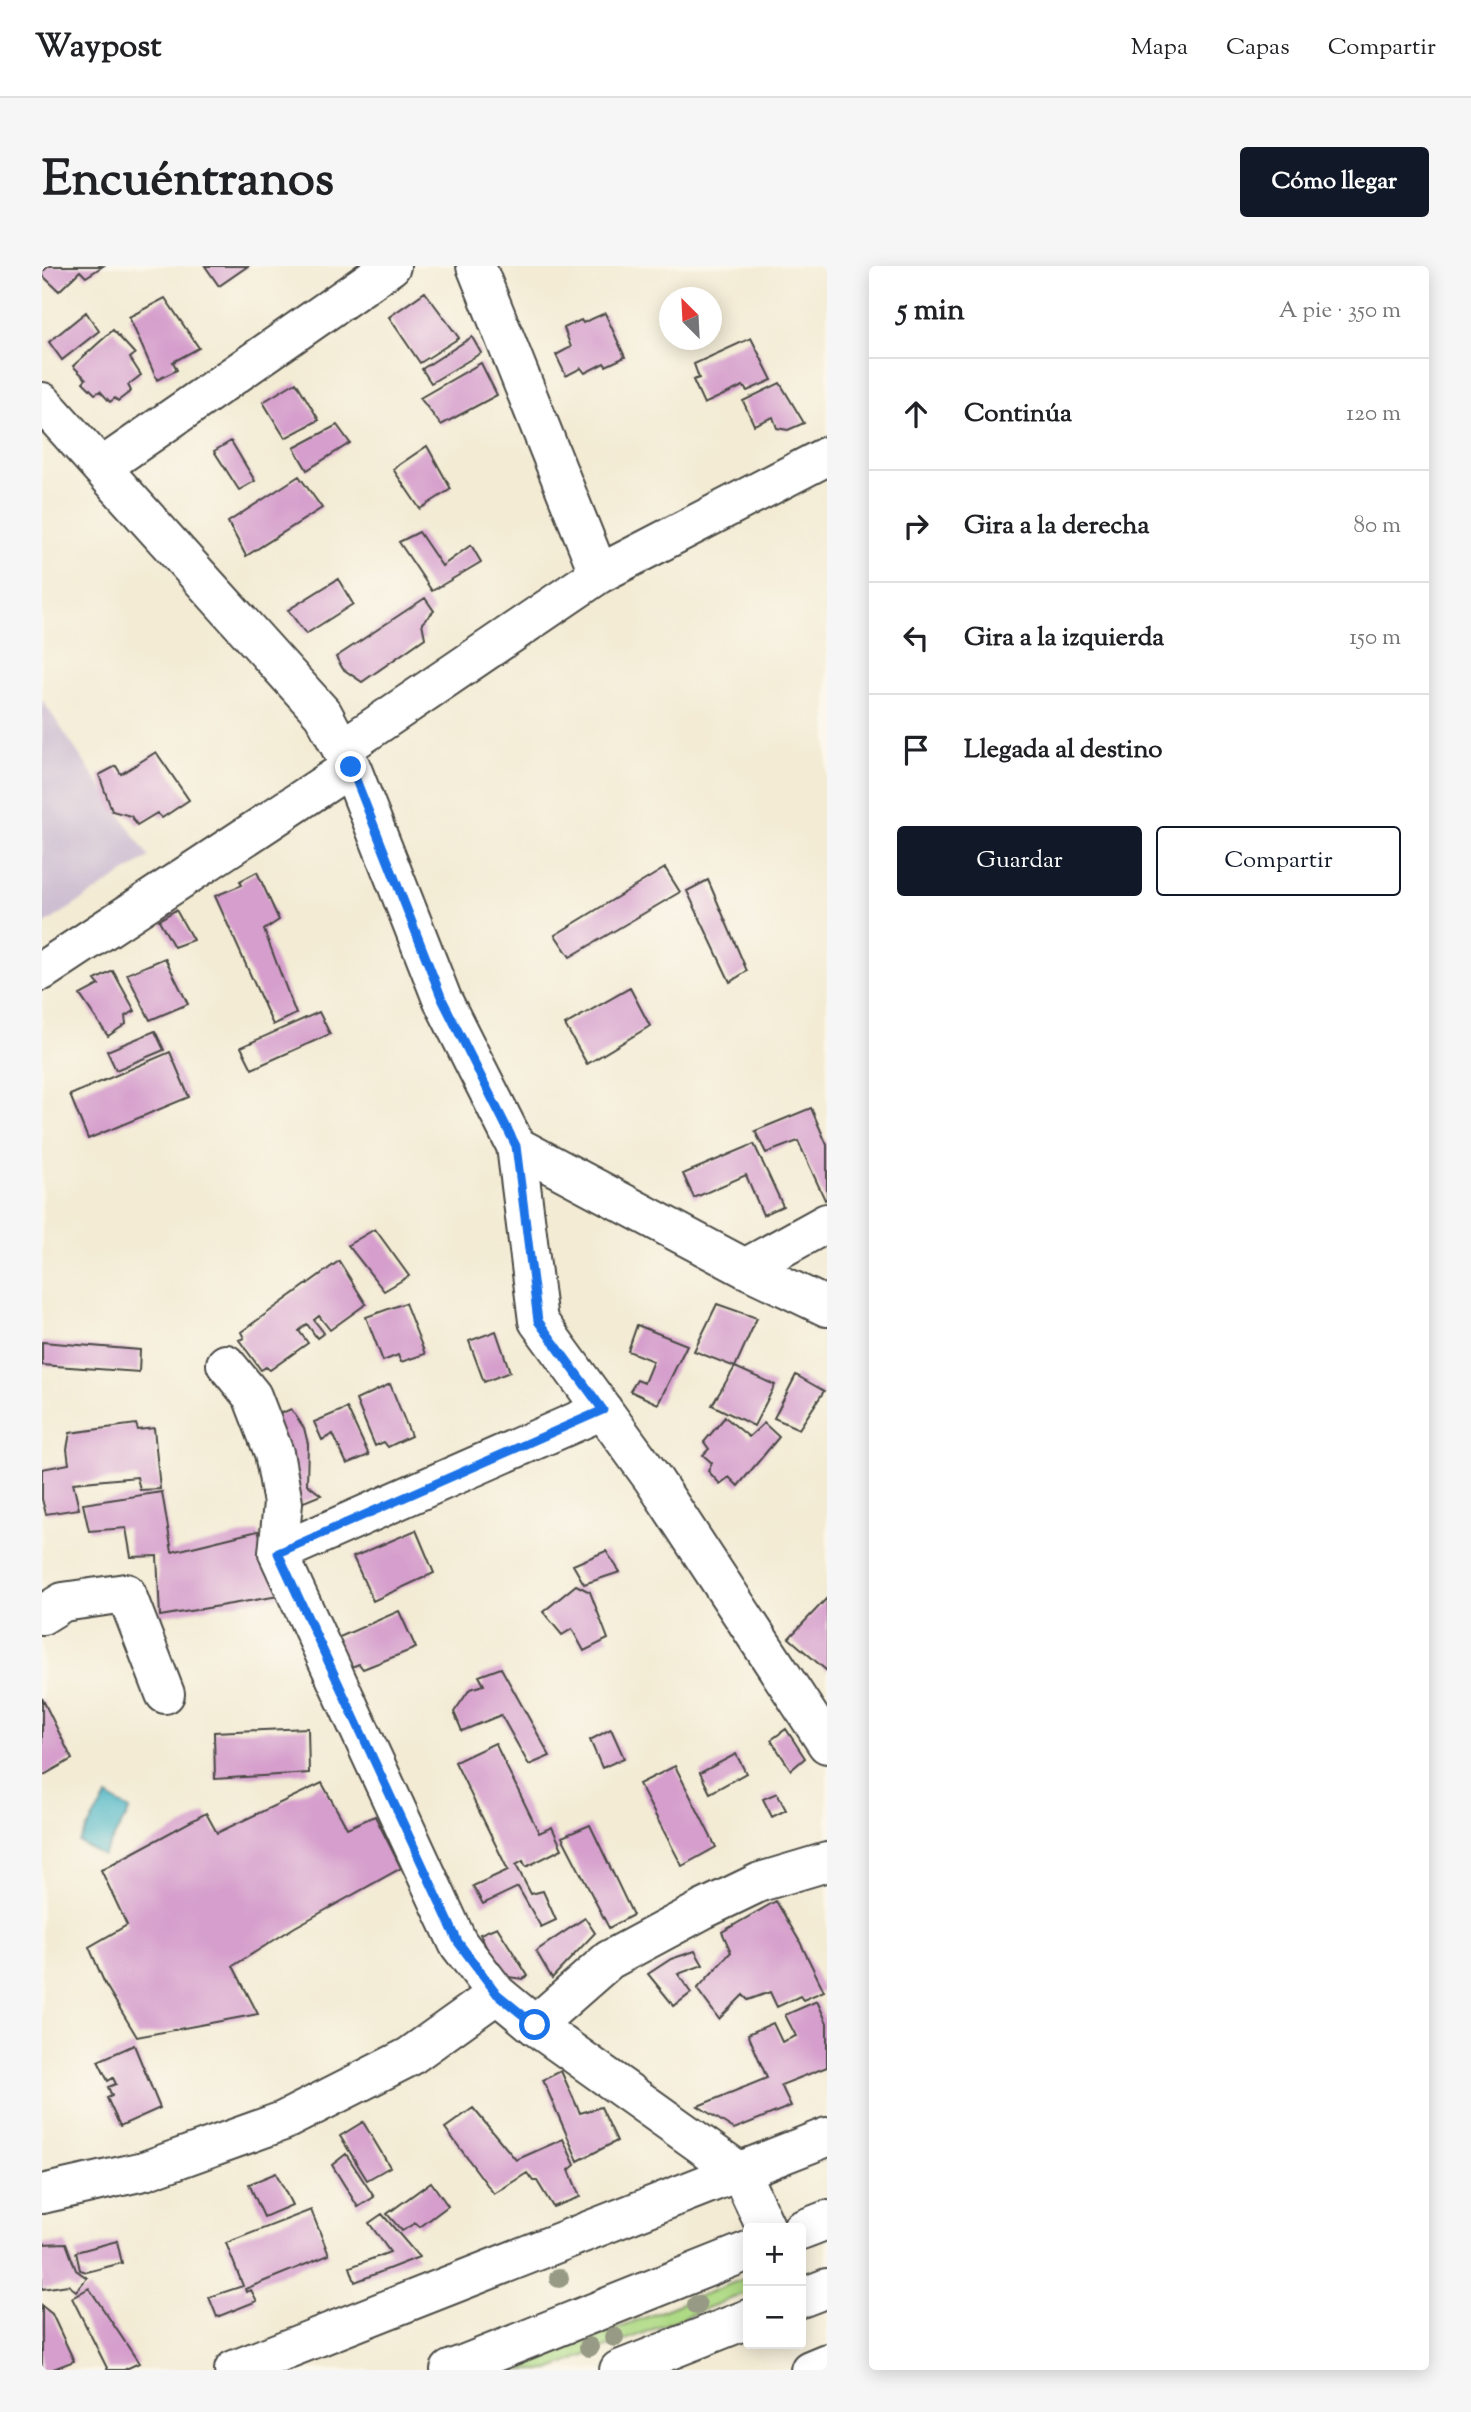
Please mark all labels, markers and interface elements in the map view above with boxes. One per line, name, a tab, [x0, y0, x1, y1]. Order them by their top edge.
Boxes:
text: Waypost	[35, 24, 162, 72]
text: Mapa	[1131, 31, 1188, 65]
text: Capas	[1226, 31, 1290, 65]
text: Compartir	[1328, 31, 1436, 65]
text: Encuéntranos	[42, 147, 334, 217]
button: Cómo llegar	[1240, 147, 1429, 217]
north arrow	[659, 287, 722, 350]
text: 5 min	[897, 290, 965, 333]
text: A pie · 350 m	[1279, 295, 1401, 328]
icon: ahead	[897, 395, 935, 433]
text: Continúa	[964, 396, 1072, 433]
text: 120 m	[1346, 398, 1401, 431]
icon: right	[897, 507, 935, 545]
text: Gira a la derecha	[964, 508, 1149, 545]
text: 80 m	[1353, 510, 1401, 543]
icon: left	[897, 619, 935, 657]
text: Gira a la izquierda	[964, 620, 1164, 657]
text: 150 m	[1349, 622, 1401, 655]
icon: arrive	[897, 731, 935, 769]
text: Llegada al destino	[964, 732, 1162, 769]
route end	[335, 751, 366, 782]
button: Guardar	[897, 826, 1142, 896]
button: Compartir	[1156, 826, 1401, 896]
route start	[519, 2009, 550, 2040]
map controls	[743, 2223, 806, 2349]
button: +	[743, 2223, 806, 2286]
button: −	[743, 2286, 806, 2349]

